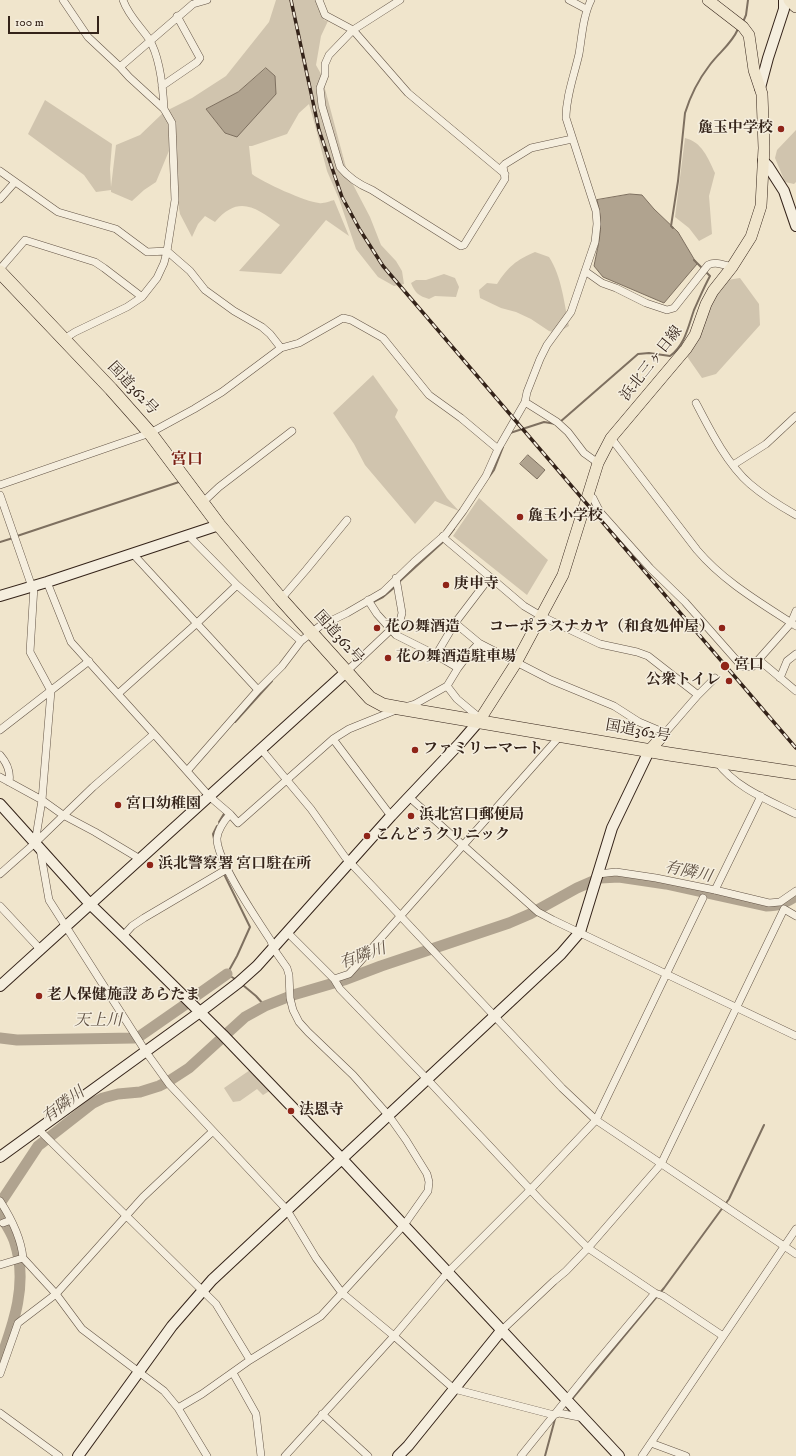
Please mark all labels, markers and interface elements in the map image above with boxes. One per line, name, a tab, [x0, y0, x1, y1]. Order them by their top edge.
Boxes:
scale bar	[10, 8, 101, 34]
text: 100 m	[15, 15, 44, 30]
place label: 麁玉中学校	[698, 120, 773, 138]
marker: 麁玉中学校	[776, 124, 786, 134]
street label: 浜北三ヶ日線	[617, 323, 687, 405]
street label: 国道362号	[103, 359, 161, 419]
district label: 宮口	[171, 451, 203, 471]
place label: 麁玉小学校	[528, 508, 603, 526]
marker: 麁玉小学校	[515, 512, 525, 522]
place label: 庚申寺	[454, 576, 499, 594]
marker: 庚申寺	[441, 580, 451, 590]
street label: 国道362号	[309, 608, 367, 668]
place label: 花の舞酒造	[385, 619, 460, 637]
place label: コーポラスナカヤ（和食処仲屋）	[489, 619, 714, 637]
marker: 花の舞酒造	[372, 623, 382, 633]
marker: コーポラスナカヤ（和食処仲屋）	[717, 623, 727, 633]
place label: 花の舞酒造駐車場	[396, 649, 516, 667]
marker: 花の舞酒造駐車場	[383, 653, 393, 663]
place label: 宮口	[734, 657, 764, 675]
marker: 宮口	[719, 660, 731, 672]
place label: 公衆トイレ	[646, 672, 721, 690]
marker: 公衆トイレ	[724, 676, 734, 686]
street label: 国道362号	[604, 717, 672, 747]
place label: ファミリーマート	[423, 741, 543, 759]
marker: ファミリーマート	[410, 745, 420, 755]
place label: 宮口幼稚園	[126, 796, 201, 814]
marker: 宮口幼稚園	[113, 800, 123, 810]
place label: 浜北宮口郵便局	[419, 807, 524, 825]
marker: 浜北宮口郵便局	[406, 811, 416, 821]
place label: こんどうクリニック	[375, 827, 510, 845]
marker: こんどうクリニック	[362, 831, 372, 841]
place label: 浜北警察署 宮口駐在所	[158, 856, 311, 874]
water label: 有隣川	[663, 859, 713, 887]
marker: 浜北警察署 宮口駐在所	[145, 860, 155, 870]
water label: 有隣川	[337, 940, 389, 974]
place label: 老人保健施設 あらたま	[47, 987, 200, 1005]
marker: 老人保健施設 あらたま	[34, 991, 44, 1001]
water label: 天上川	[74, 1012, 122, 1032]
water label: 有隣川	[39, 1084, 89, 1128]
place label: 法恩寺	[299, 1102, 344, 1120]
marker: 法恩寺	[286, 1106, 296, 1116]

